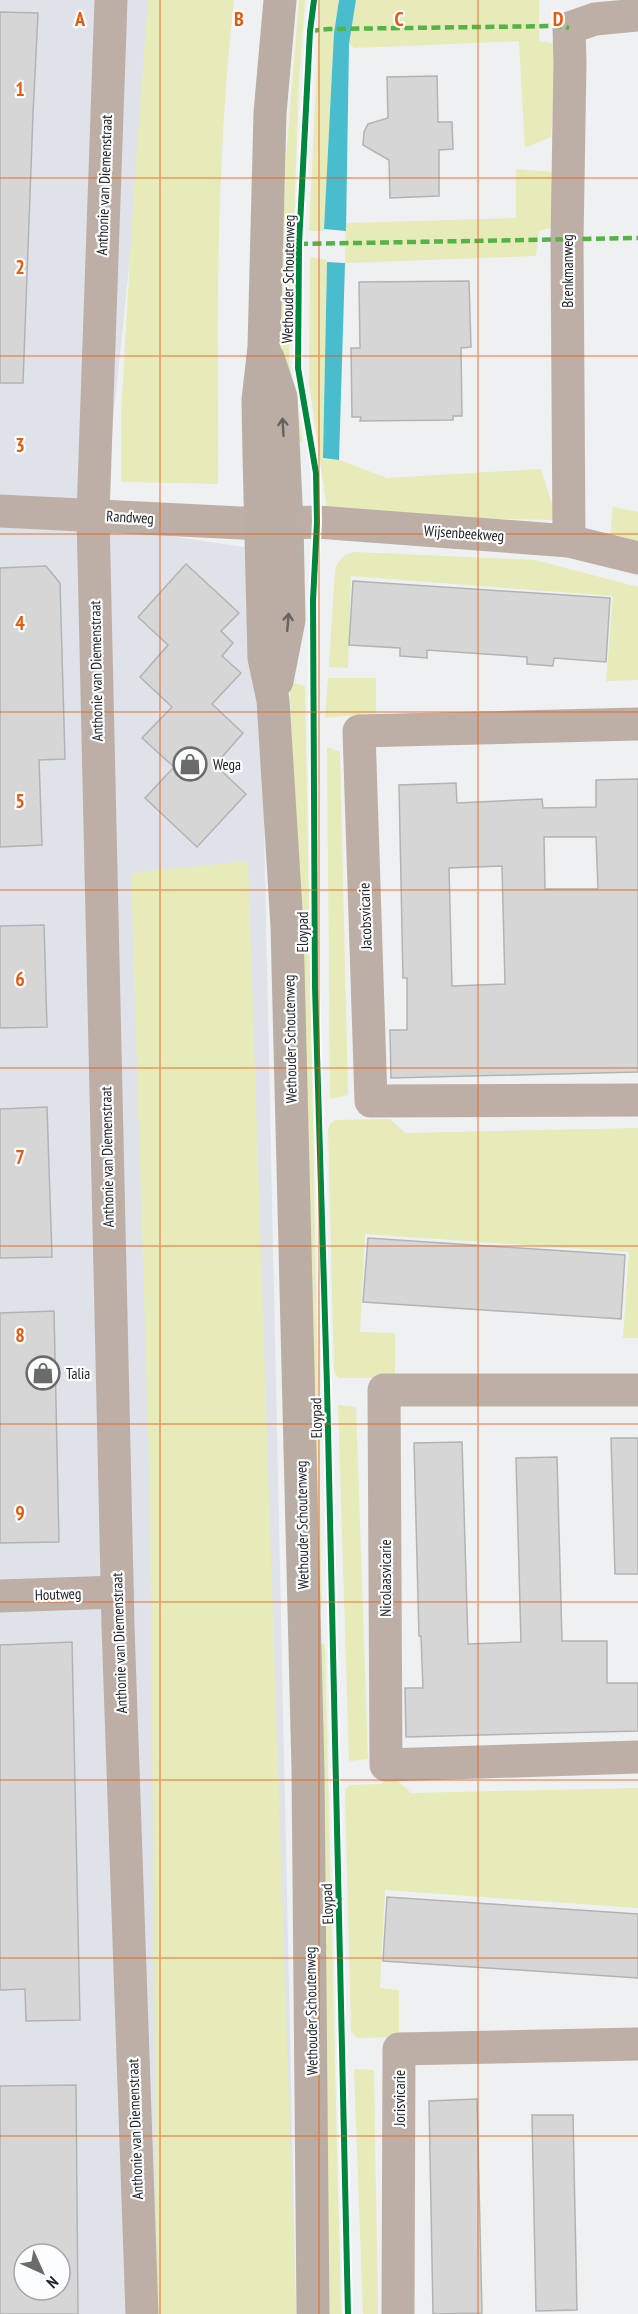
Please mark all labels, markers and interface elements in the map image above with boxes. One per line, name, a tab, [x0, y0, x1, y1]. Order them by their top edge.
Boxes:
text: A	[74, 6, 86, 32]
text: B	[234, 6, 244, 32]
text: C	[394, 6, 404, 32]
text: D	[553, 6, 564, 32]
text: 1	[15, 76, 25, 102]
street label: Anthonie van Diemenstraat	[92, 114, 116, 256]
street label: Wethouder Schoutenweg	[277, 214, 299, 344]
street label: Brenkmanweg	[558, 234, 577, 308]
text: 2	[15, 254, 25, 280]
one-way arrow	[277, 418, 288, 438]
text: 3	[15, 432, 25, 458]
street label: Randweg	[106, 506, 154, 528]
street label: Wijsenbeekweg	[423, 521, 505, 545]
street label: Anthonie van Diemenstraat	[85, 600, 107, 742]
text: 4	[15, 610, 25, 636]
one-way arrow	[283, 612, 294, 632]
shop icon: Wega	[172, 746, 208, 782]
place label: Wega	[213, 755, 241, 774]
text: 5	[15, 788, 25, 814]
street label: Jacobsvicarie	[354, 882, 376, 951]
street label: Eloypad	[293, 912, 312, 952]
text: 6	[15, 966, 25, 992]
street label: Wethouder Schoutenweg	[279, 974, 301, 1104]
street label: Anthonie van Diemenstraat	[96, 1086, 118, 1228]
text: 7	[15, 1144, 25, 1170]
text: 8	[15, 1322, 25, 1348]
shop icon: Talia	[25, 1355, 61, 1391]
place label: Talia	[66, 1364, 90, 1383]
street label: Eloypad	[306, 1397, 326, 1439]
street label: Wethouder Schoutenweg	[291, 1460, 313, 1590]
text: 9	[15, 1500, 25, 1526]
street label: Nicolaasvicarie	[376, 1539, 395, 1617]
street label: Anthonie van Diemenstraat	[107, 1572, 131, 1714]
street label: Houtweg	[34, 1584, 82, 1604]
street label: Eloypad	[317, 1883, 337, 1925]
street label: Wethouder Schoutenweg	[300, 1946, 322, 2076]
street label: Anthonie van Diemenstraat	[123, 2058, 147, 2200]
street label: Jorisvicarie	[390, 2070, 409, 2127]
north arrow	[12, 2242, 72, 2302]
text: N	[42, 2272, 63, 2293]

